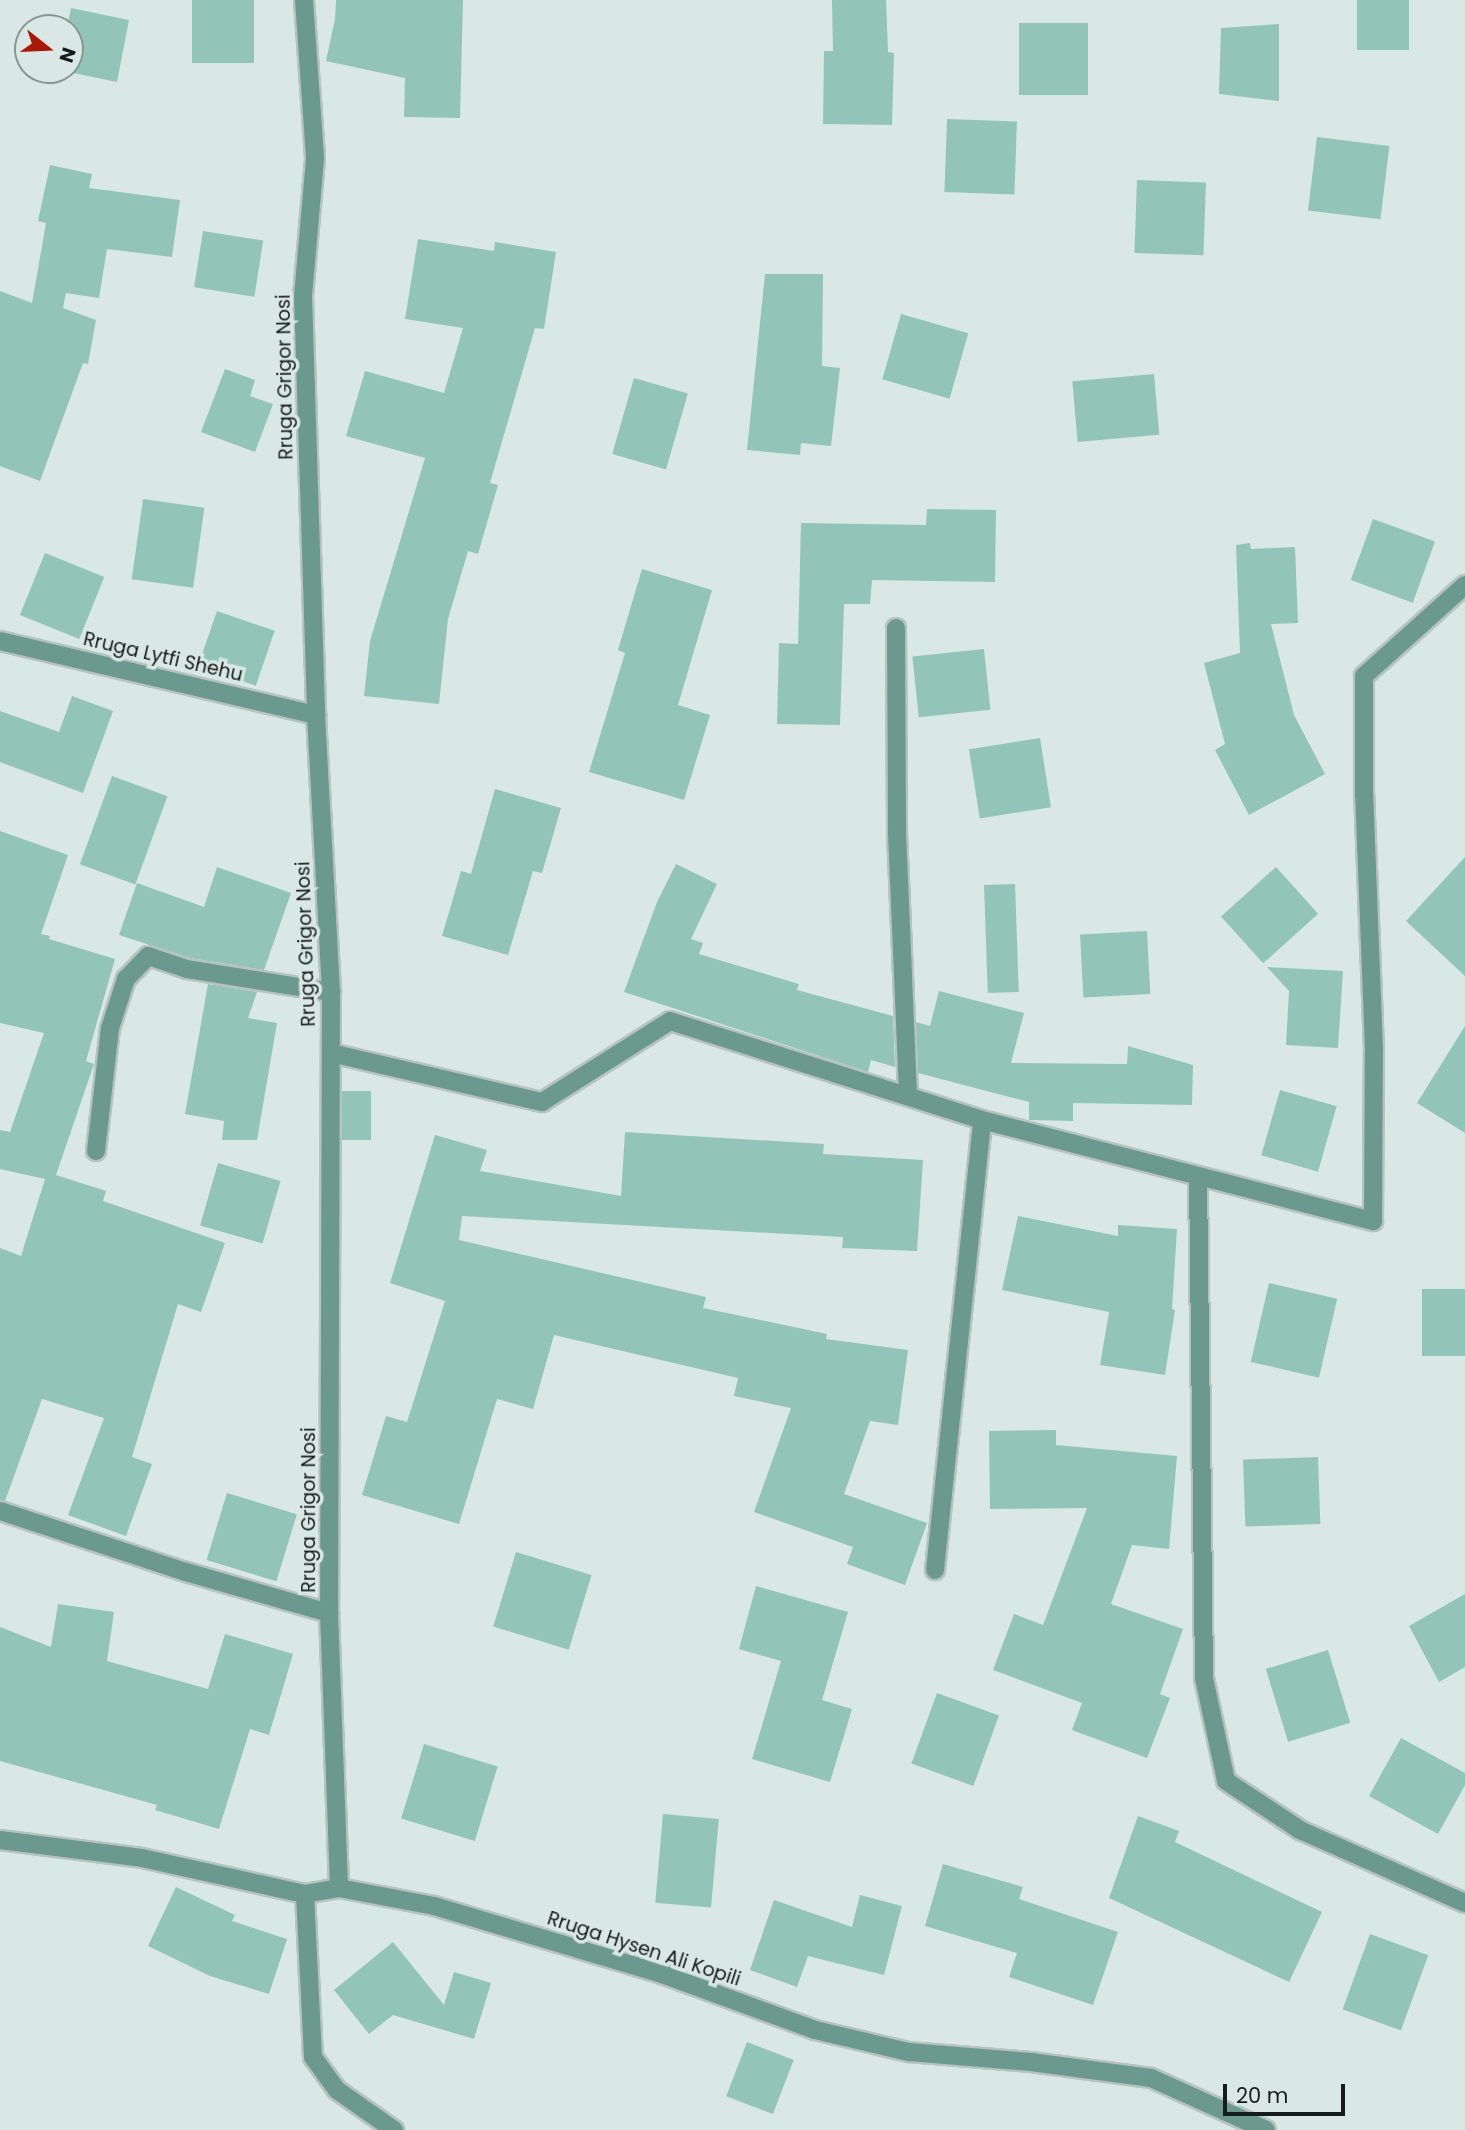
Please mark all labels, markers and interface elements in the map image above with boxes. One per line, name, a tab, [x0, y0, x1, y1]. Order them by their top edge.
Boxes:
north arrow	[14, 14, 84, 84]
text: N	[52, 44, 83, 66]
street label: Rruga Grigor Nosi	[272, 294, 298, 460]
street label: Rruga Lytfi Shehu	[81, 628, 245, 686]
street label: Rruga Grigor Nosi	[292, 861, 320, 1027]
street label: Rruga Grigor Nosi	[298, 1427, 320, 1593]
street label: Rruga Hysen Ali Kopili	[544, 1907, 744, 1991]
scale bar	[1227, 2070, 1350, 2114]
text: 20 m	[1236, 2081, 1289, 2110]

